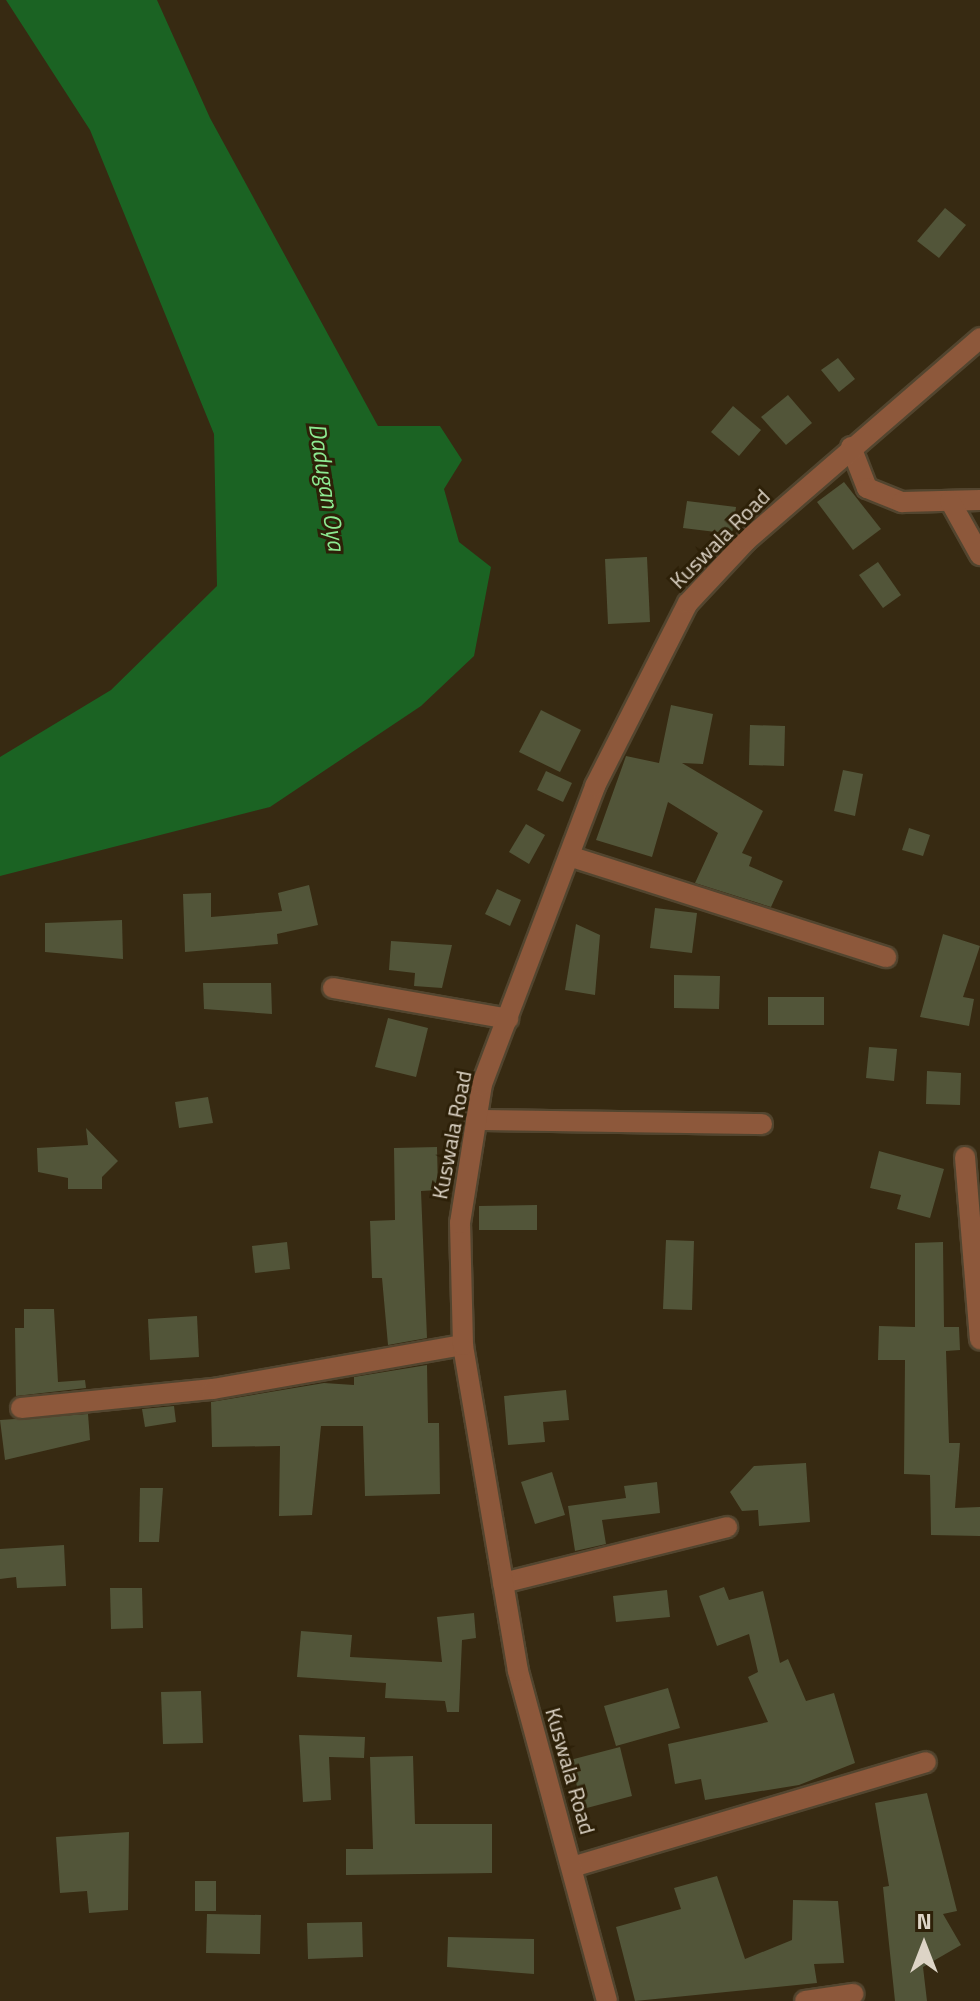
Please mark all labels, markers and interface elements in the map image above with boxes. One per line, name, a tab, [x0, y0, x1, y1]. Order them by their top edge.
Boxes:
water label: Dadugan Oya	[303, 421, 351, 553]
street label: Kuswala Road	[665, 484, 775, 594]
street label: Kuswala Road	[427, 1069, 477, 1201]
street label: Kuswala Road	[539, 1705, 601, 1837]
text: N	[916, 1904, 932, 1938]
north arrow	[884, 1905, 964, 1985]

